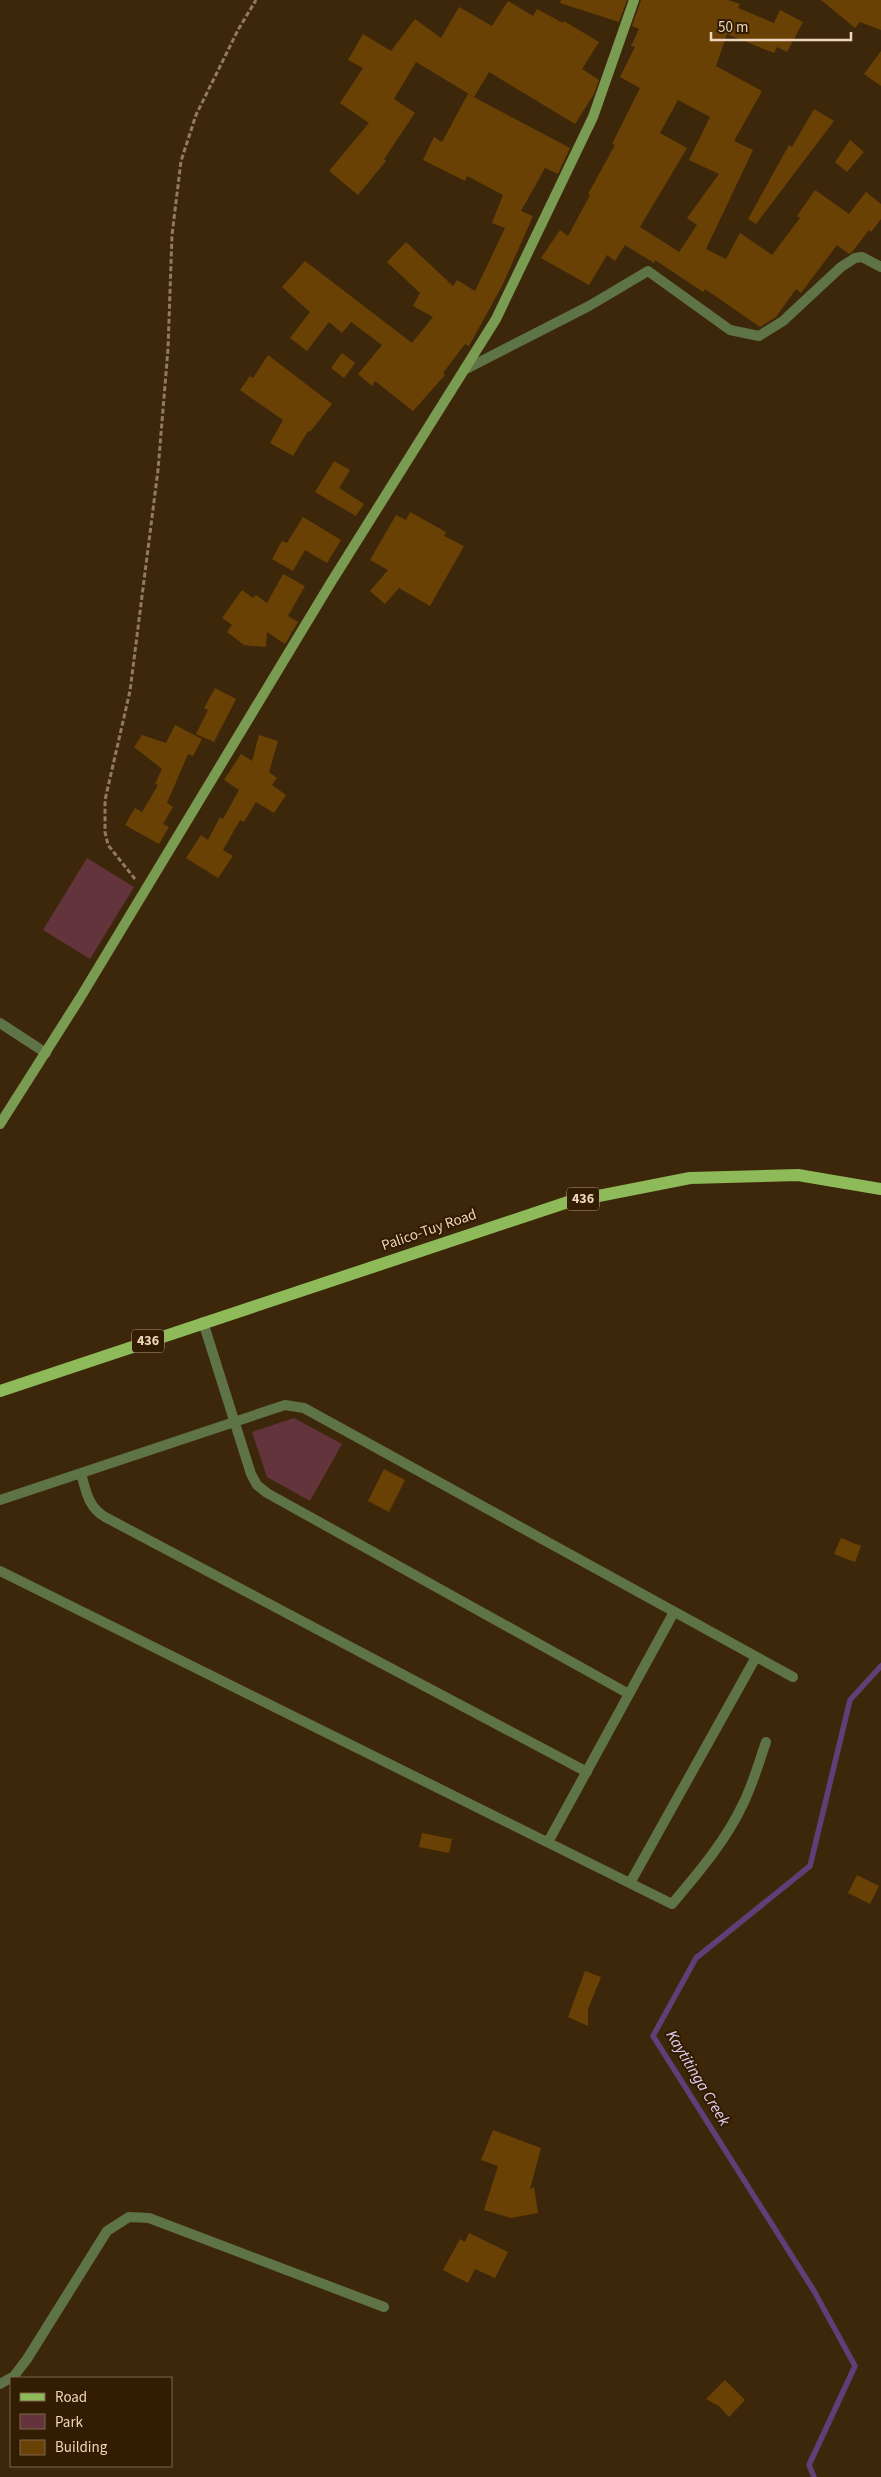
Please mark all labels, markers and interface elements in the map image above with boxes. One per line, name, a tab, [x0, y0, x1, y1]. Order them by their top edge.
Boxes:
scale bar	[711, 10, 851, 42]
text: 50 m	[718, 17, 748, 38]
road number: 436	[567, 1188, 599, 1210]
street label: Palico-Tuy Road	[379, 1204, 479, 1256]
road number: 436	[132, 1330, 164, 1352]
water label: Kaytitinga Creek	[661, 2026, 735, 2130]
legend	[10, 2377, 172, 2467]
text: Road	[55, 2387, 87, 2408]
text: Park	[55, 2412, 84, 2433]
text: Building	[55, 2437, 108, 2458]

